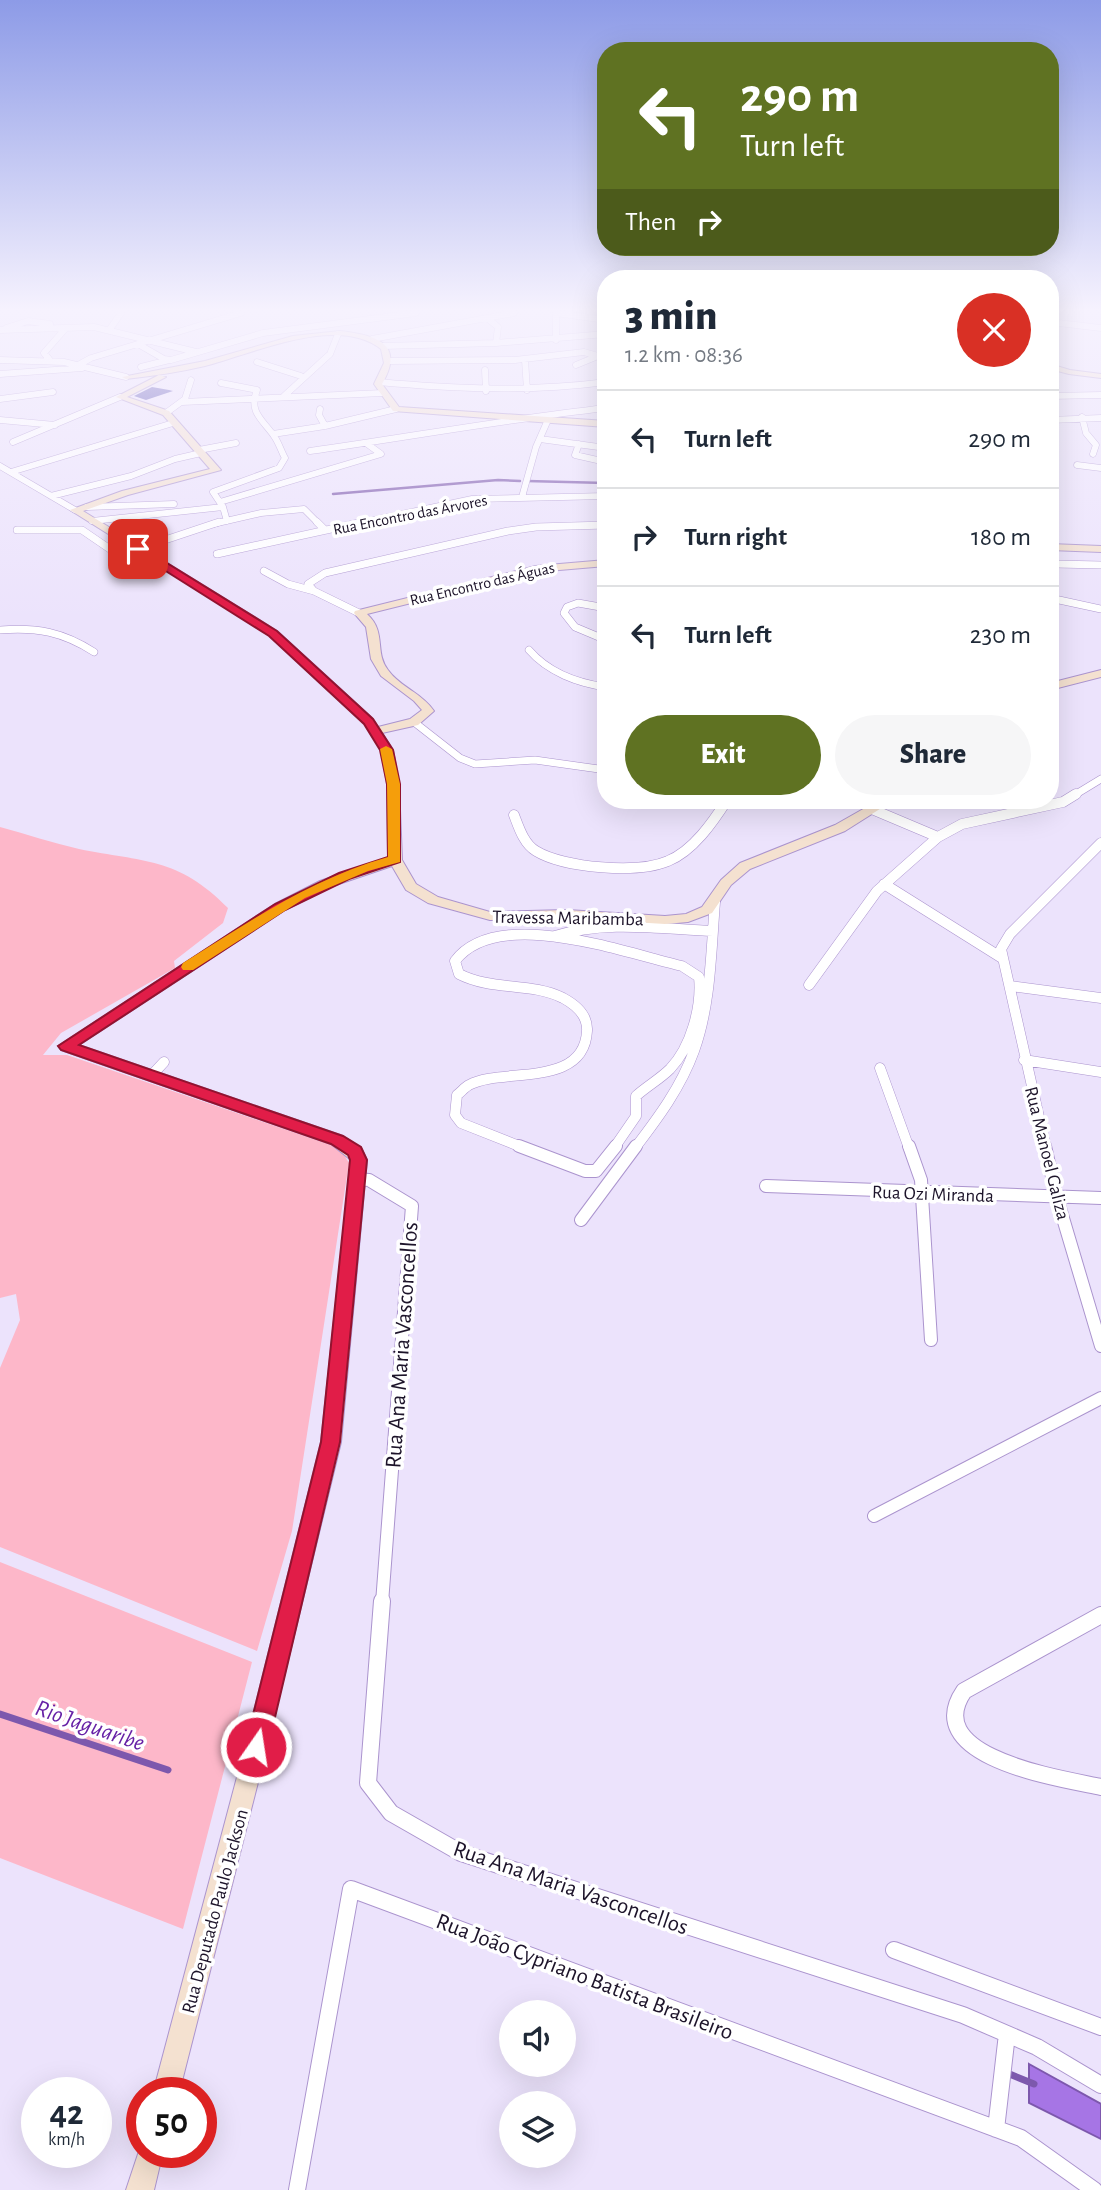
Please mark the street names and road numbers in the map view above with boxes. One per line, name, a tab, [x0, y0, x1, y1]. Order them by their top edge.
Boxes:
street label: Rua Encontro das Árvores	[331, 490, 489, 538]
street label: Rua Encontro das Águas	[408, 558, 556, 608]
street label: Travessa Maribamba	[492, 908, 644, 929]
street label: Rua Manoel Galiza	[1021, 1085, 1072, 1222]
street label: Rua Ozi Miranda	[872, 1183, 994, 1206]
street label: Rua Ana Maria Vasconcellos	[382, 1221, 423, 1469]
street label: Rua Deputado Paulo Jackson	[179, 1807, 252, 2016]
street label: Rua Ana Maria Vasconcellos	[450, 1837, 691, 1939]
street label: Rua João Cypriano Batista Brasileiro	[433, 1910, 736, 2045]

